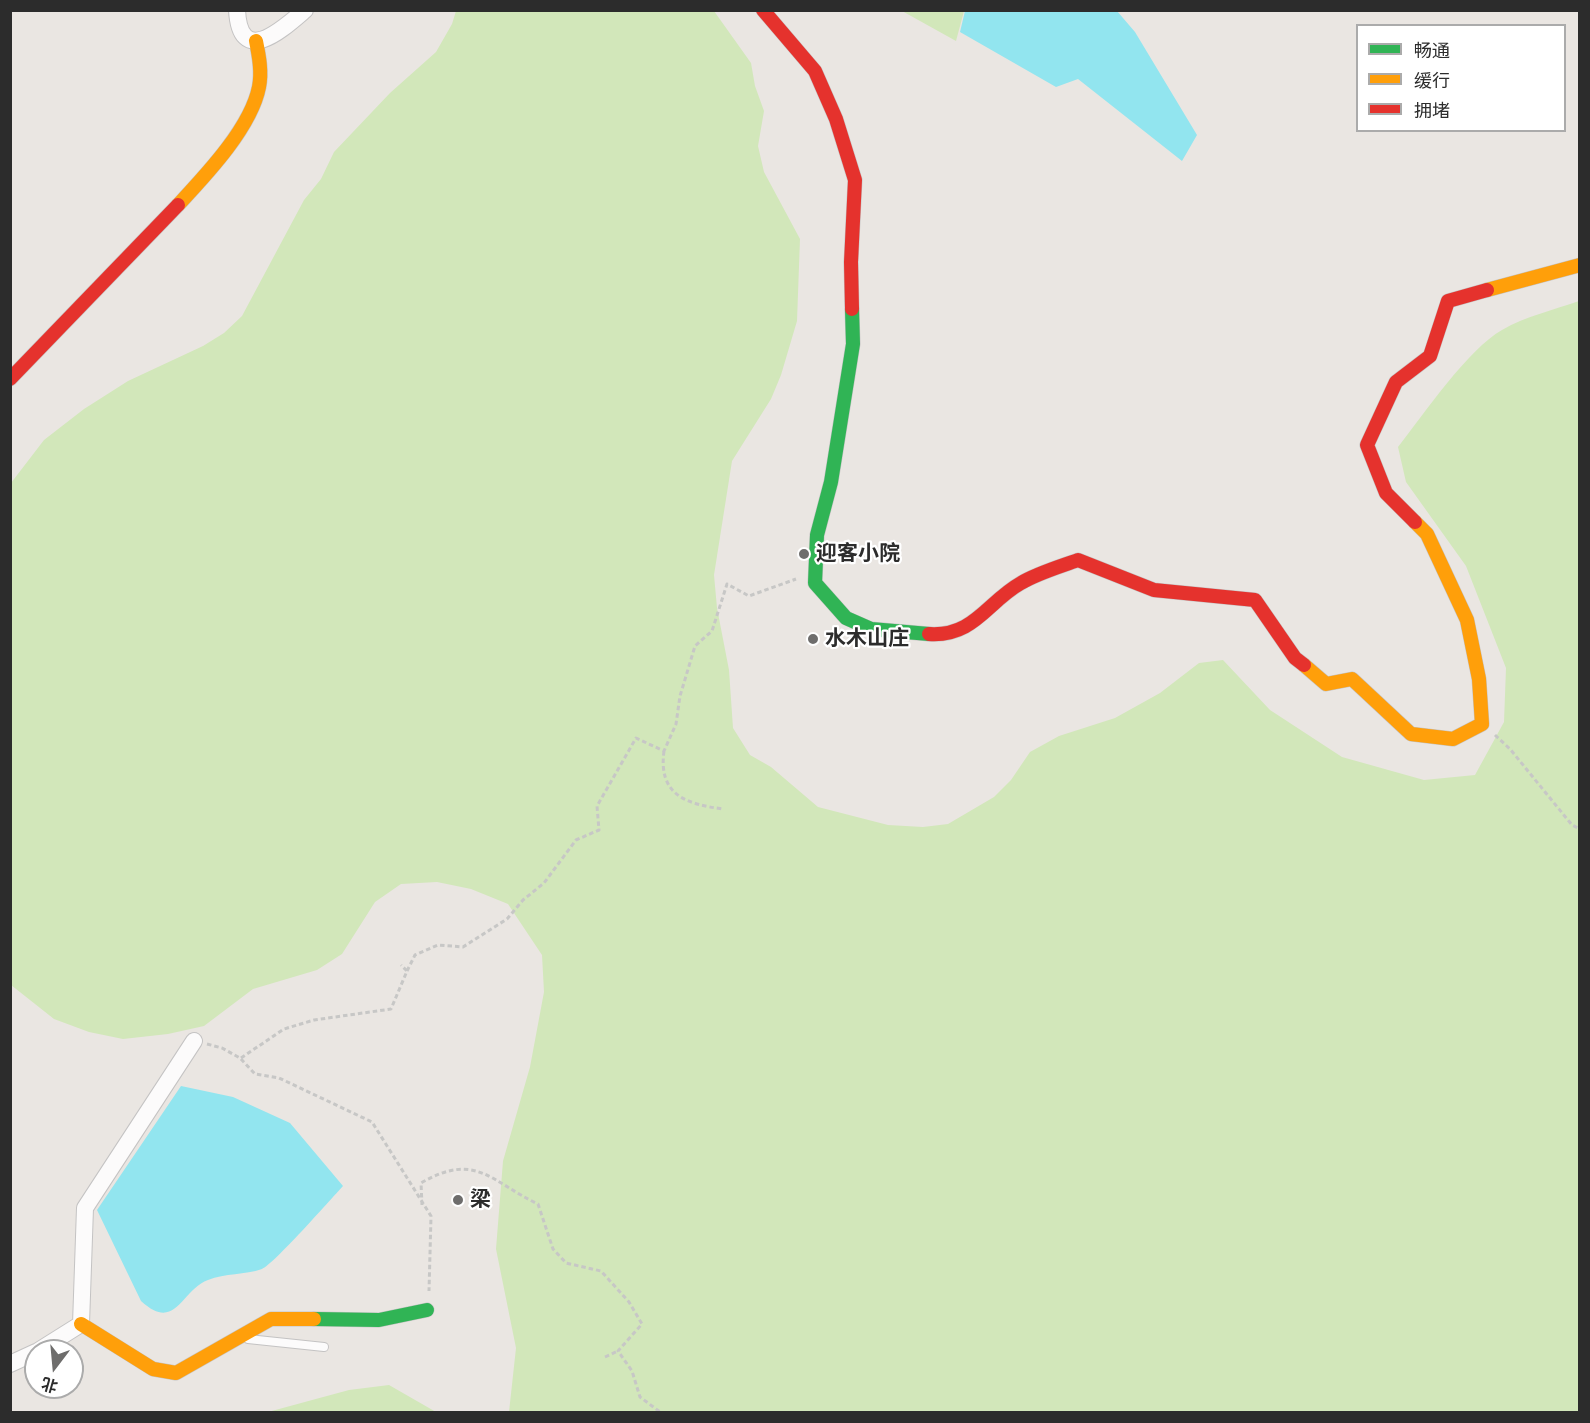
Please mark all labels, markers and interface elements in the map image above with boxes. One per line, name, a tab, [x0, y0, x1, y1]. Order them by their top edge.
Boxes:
legend	[1356, 24, 1566, 132]
text: 畅通	[1414, 40, 1450, 62]
text: 缓行	[1414, 70, 1450, 92]
text: 拥堵	[1414, 100, 1450, 122]
place label: 迎客小院	[816, 541, 900, 567]
marker: 迎客小院	[797, 547, 811, 561]
place label: 水木山庄	[825, 626, 909, 652]
marker: 水木山庄	[806, 632, 820, 646]
place label: 梁	[470, 1187, 491, 1213]
marker: 梁	[451, 1193, 465, 1207]
north arrow	[24, 1339, 84, 1399]
text: 北	[39, 1374, 60, 1396]

